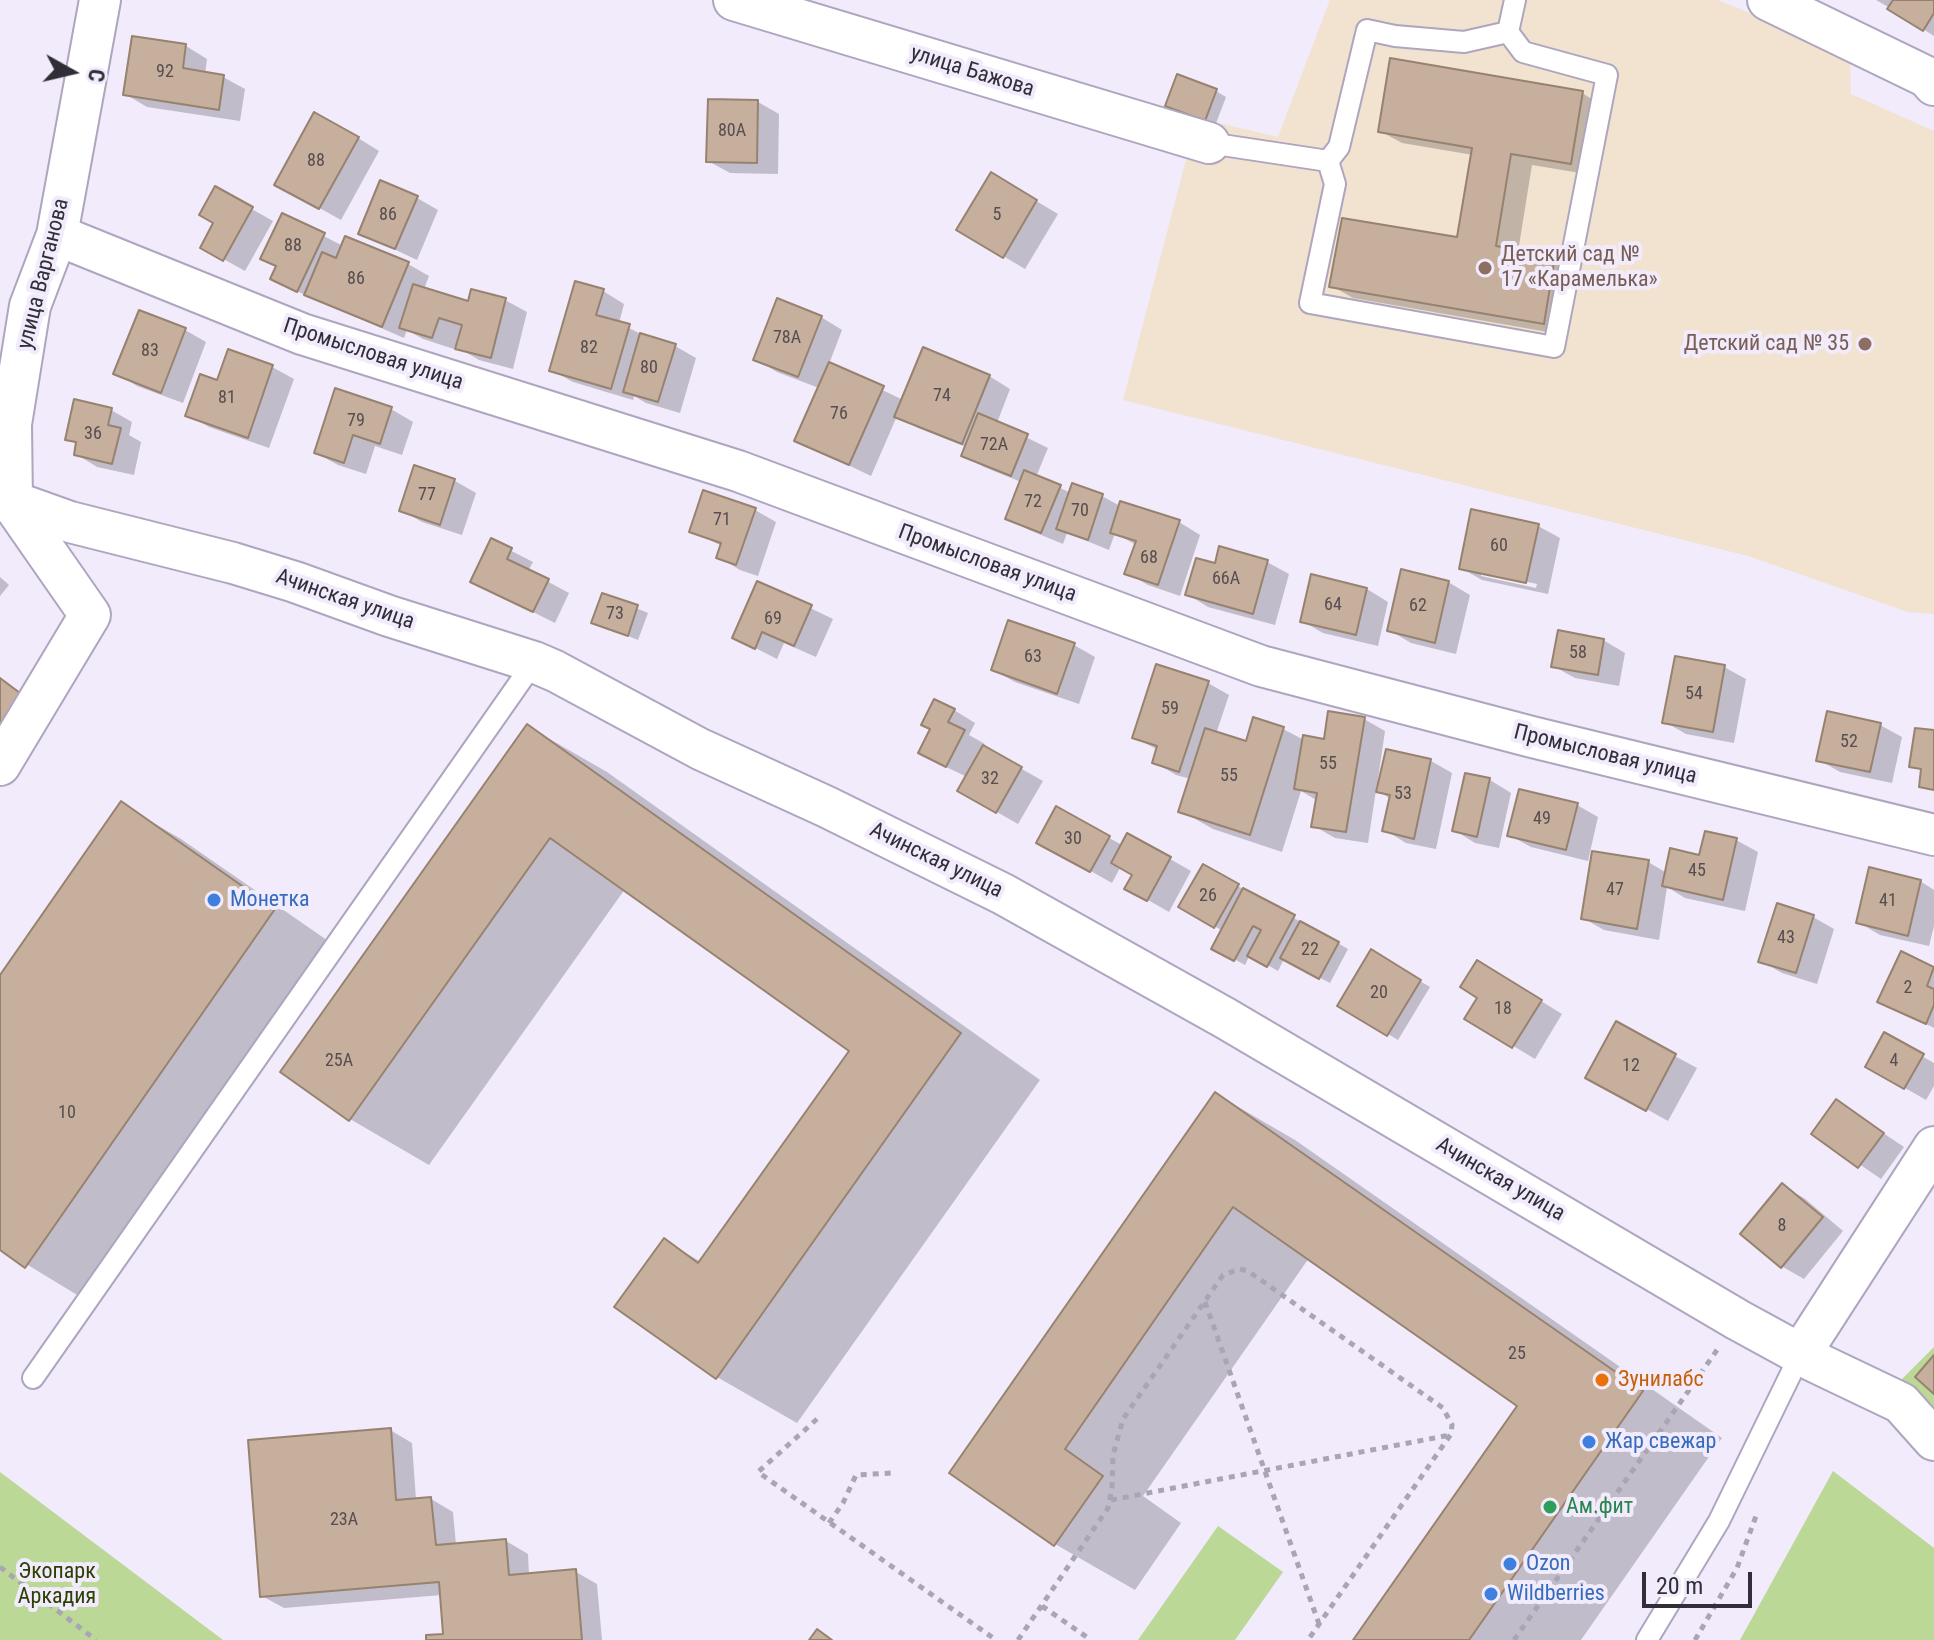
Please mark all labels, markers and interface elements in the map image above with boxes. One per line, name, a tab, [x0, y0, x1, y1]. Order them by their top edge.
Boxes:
north arrow	[32, 32, 112, 112]
street label: улица Бажова	[907, 41, 1037, 103]
house number: 92	[156, 61, 174, 83]
text: С	[83, 67, 110, 83]
house number: 80А	[718, 120, 746, 142]
house number: 88	[307, 150, 325, 172]
street label: улица Варганова	[13, 196, 75, 352]
house number: 86	[379, 204, 397, 226]
house number: 5	[993, 204, 1001, 226]
house number: 88	[284, 235, 302, 257]
place label: Детский сад № 17 «Карамелька»	[1501, 242, 1658, 294]
marker: Детский сад № 17 «Карамелька»	[1476, 259, 1494, 277]
house number: 86	[347, 268, 365, 290]
street label: Промысловая улица	[280, 313, 466, 397]
house number: 78А	[773, 327, 801, 349]
place label: Детский сад № 35	[1684, 331, 1849, 357]
marker: Детский сад № 35	[1856, 335, 1874, 353]
house number: 82	[580, 337, 598, 359]
house number: 83	[141, 340, 159, 362]
house number: 80	[640, 357, 658, 379]
house number: 74	[933, 385, 951, 407]
house number: 81	[218, 387, 236, 409]
house number: 76	[830, 403, 848, 425]
house number: 79	[347, 410, 365, 432]
house number: 36	[84, 423, 102, 445]
house number: 72А	[980, 434, 1008, 456]
house number: 77	[418, 484, 436, 506]
house number: 72	[1024, 491, 1042, 513]
house number: 70	[1071, 500, 1089, 522]
house number: 71	[713, 509, 731, 531]
street label: Промысловая улица	[894, 520, 1080, 608]
house number: 60	[1490, 535, 1508, 557]
house number: 68	[1140, 547, 1158, 569]
street label: Ачинская улица	[272, 564, 418, 636]
house number: 66А	[1212, 568, 1240, 590]
house number: 64	[1324, 594, 1342, 616]
house number: 62	[1409, 595, 1427, 617]
house number: 73	[606, 603, 624, 625]
house number: 69	[764, 608, 782, 630]
house number: 58	[1569, 642, 1587, 664]
house number: 63	[1024, 646, 1042, 668]
house number: 54	[1685, 683, 1703, 705]
house number: 59	[1161, 698, 1179, 720]
street label: Промысловая улица	[1511, 719, 1699, 791]
house number: 52	[1840, 731, 1858, 753]
house number: 55	[1319, 753, 1337, 775]
house number: 55	[1220, 765, 1238, 787]
house number: 32	[981, 768, 999, 790]
house number: 53	[1394, 783, 1412, 805]
house number: 49	[1533, 808, 1551, 830]
street label: Ачинская улица	[865, 817, 1007, 905]
house number: 30	[1064, 828, 1082, 850]
house number: 45	[1688, 860, 1706, 882]
house number: 47	[1606, 879, 1624, 901]
house number: 26	[1199, 885, 1217, 907]
place label: Монетка	[230, 887, 310, 913]
house number: 41	[1879, 890, 1897, 912]
marker: Монетка	[205, 891, 223, 909]
house number: 43	[1777, 927, 1795, 949]
house number: 22	[1301, 939, 1319, 961]
house number: 2	[1904, 977, 1912, 999]
house number: 20	[1370, 982, 1388, 1004]
house number: 18	[1494, 998, 1512, 1020]
house number: 25А	[325, 1050, 353, 1072]
house number: 4	[1890, 1050, 1898, 1072]
house number: 12	[1622, 1055, 1640, 1077]
house number: 10	[58, 1102, 76, 1124]
street label: Ачинская улица	[1431, 1132, 1569, 1228]
house number: 8	[1778, 1215, 1786, 1237]
house number: 25	[1508, 1343, 1526, 1365]
place label: Зунилабс	[1618, 1367, 1704, 1393]
marker: Зунилабс	[1593, 1371, 1611, 1389]
place label: Жар свежар	[1605, 1429, 1716, 1455]
marker: Жар свежар	[1580, 1433, 1598, 1451]
place label: Ам.фит	[1566, 1494, 1633, 1520]
marker: Ам.фит	[1541, 1498, 1559, 1516]
house number: 23А	[330, 1509, 358, 1531]
place label: Ozon	[1526, 1551, 1570, 1577]
marker: Ozon	[1501, 1555, 1519, 1573]
scale bar	[1646, 1556, 1756, 1606]
park label: Экопарк Аркадия	[18, 1559, 96, 1610]
text: 20 m	[1656, 1572, 1703, 1600]
place label: Wildberries	[1507, 1581, 1605, 1607]
marker: Wildberries	[1482, 1585, 1500, 1603]

